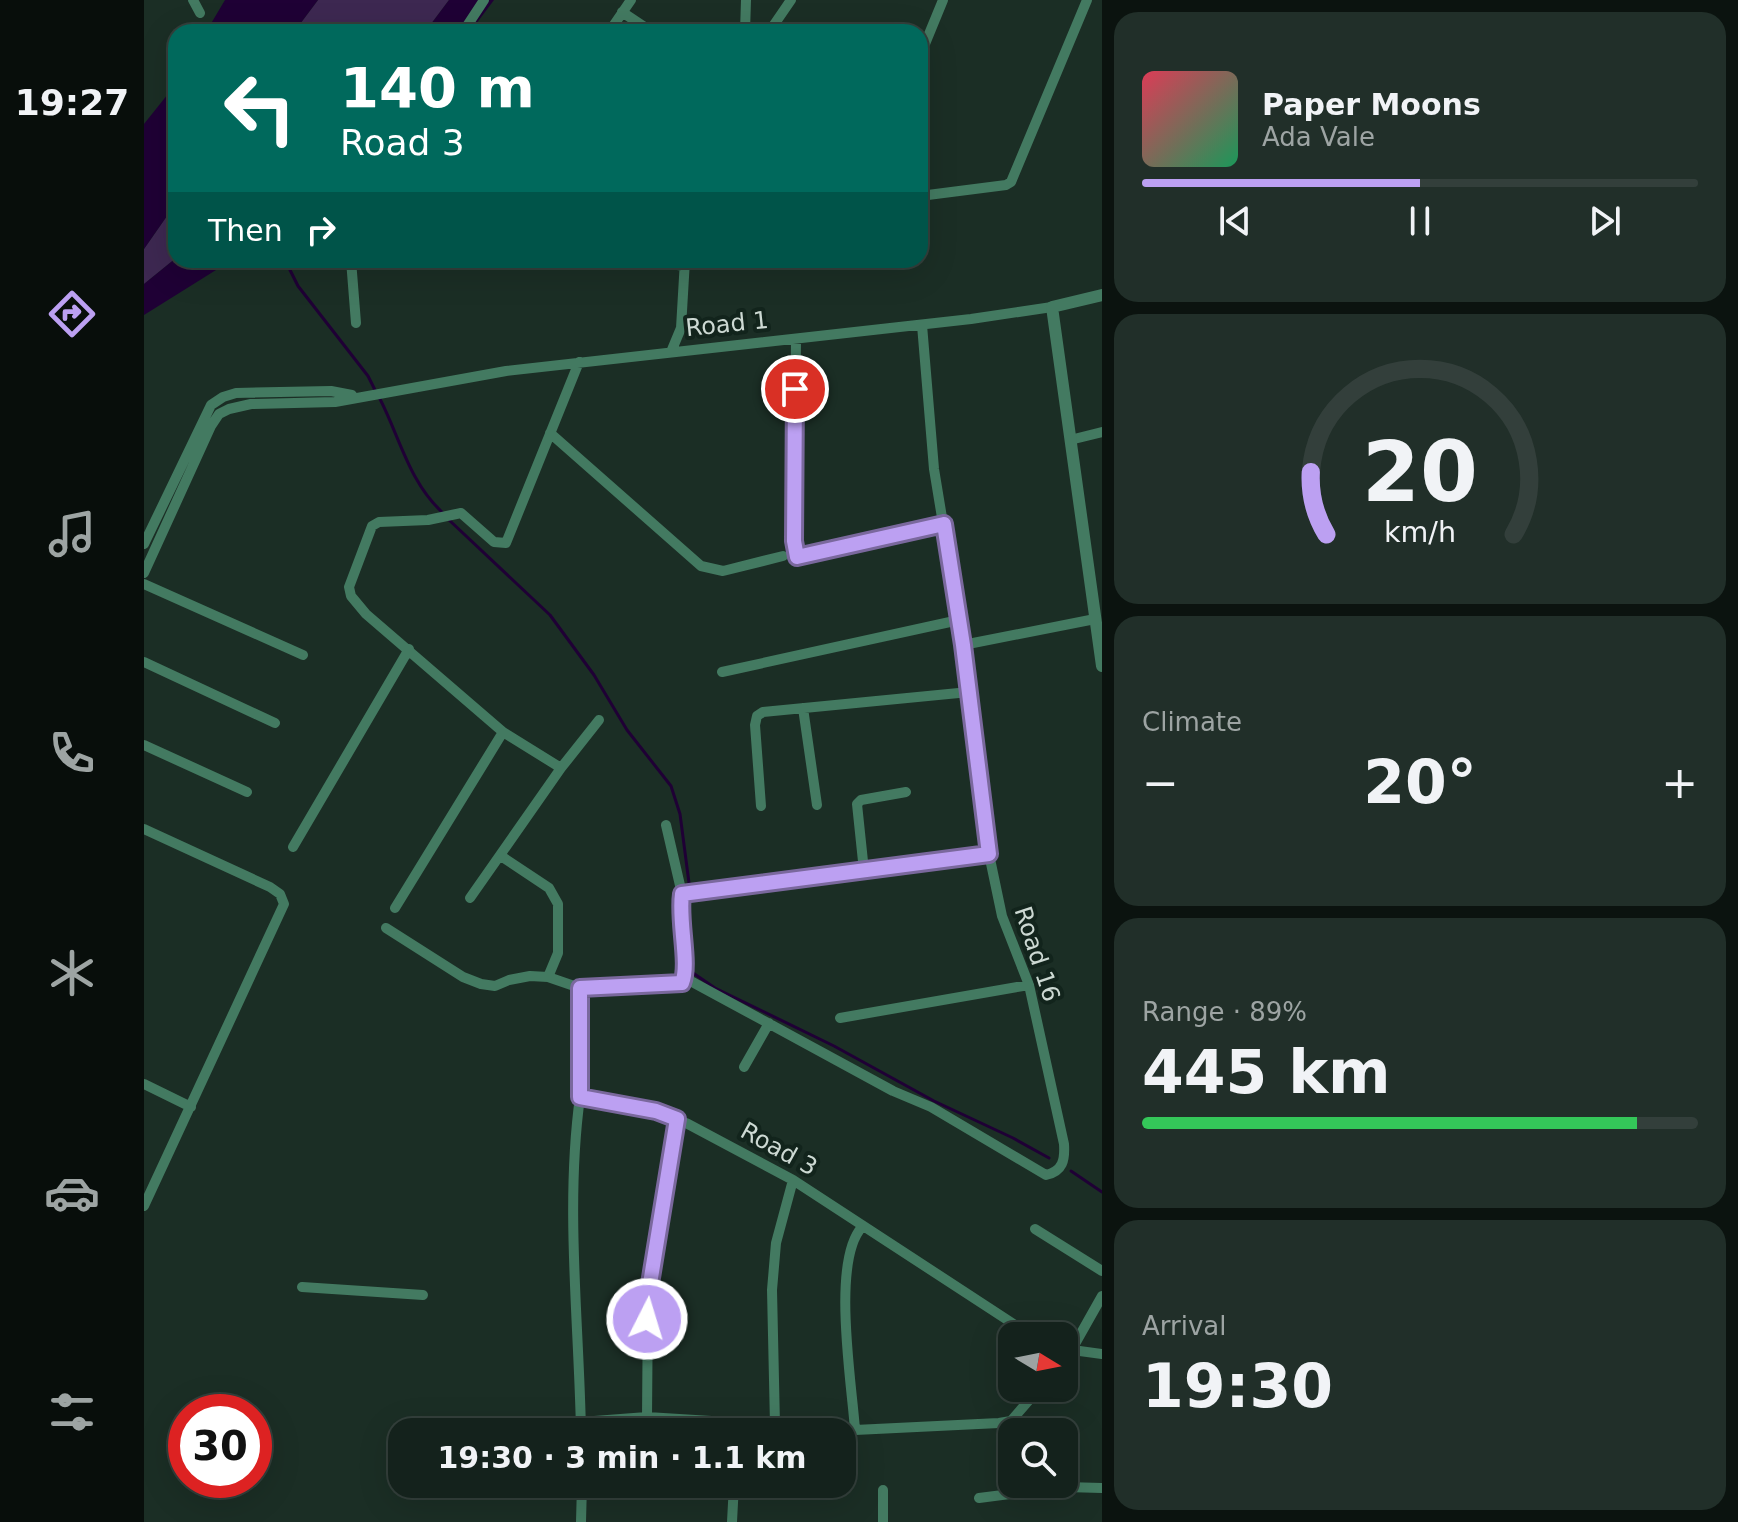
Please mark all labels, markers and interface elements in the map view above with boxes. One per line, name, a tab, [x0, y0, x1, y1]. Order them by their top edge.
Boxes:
text: 140 m	[340, 55, 535, 120]
icon: left	[208, 56, 312, 160]
text: 19:27	[15, 82, 129, 123]
text: Paper Moons	[1262, 87, 1481, 122]
text: Road 3	[340, 122, 465, 163]
text: Ada Vale	[1262, 122, 1375, 152]
icon: previous	[1213, 199, 1257, 243]
icon: pause	[1398, 199, 1442, 243]
icon: next	[1583, 199, 1627, 243]
icon: right	[299, 208, 343, 252]
text: Then	[208, 213, 283, 248]
icon: directions	[44, 286, 100, 342]
street label: Road 1	[684, 306, 770, 342]
pin	[761, 355, 829, 423]
icon: arrive	[773, 367, 817, 411]
text: 20	[1362, 424, 1478, 521]
icon: music	[44, 506, 100, 562]
text: km/h	[1384, 515, 1456, 549]
text: Climate	[1142, 707, 1242, 737]
icon: phone	[44, 725, 100, 781]
text: 20°	[1363, 747, 1477, 817]
text: −	[1142, 757, 1179, 808]
text: +	[1661, 757, 1698, 808]
street label: Road 16	[1008, 903, 1066, 1005]
icon: climate	[44, 945, 100, 1001]
text: Range · 89%	[1142, 997, 1307, 1027]
text: 445 km	[1142, 1037, 1391, 1107]
street label: Road 3	[736, 1117, 822, 1181]
icon: car	[44, 1165, 100, 1221]
position arrow	[605, 1277, 689, 1361]
text: Arrival	[1142, 1311, 1226, 1341]
north arrow	[998, 1322, 1078, 1402]
map controls	[998, 1322, 1078, 1498]
text: 19:30	[1142, 1351, 1333, 1421]
icon: filters	[44, 1384, 100, 1440]
speed limit sign: 30	[168, 1394, 272, 1498]
button: search	[998, 1418, 1078, 1498]
text: 19:30 · 3 min · 1.1 km	[437, 1440, 807, 1475]

